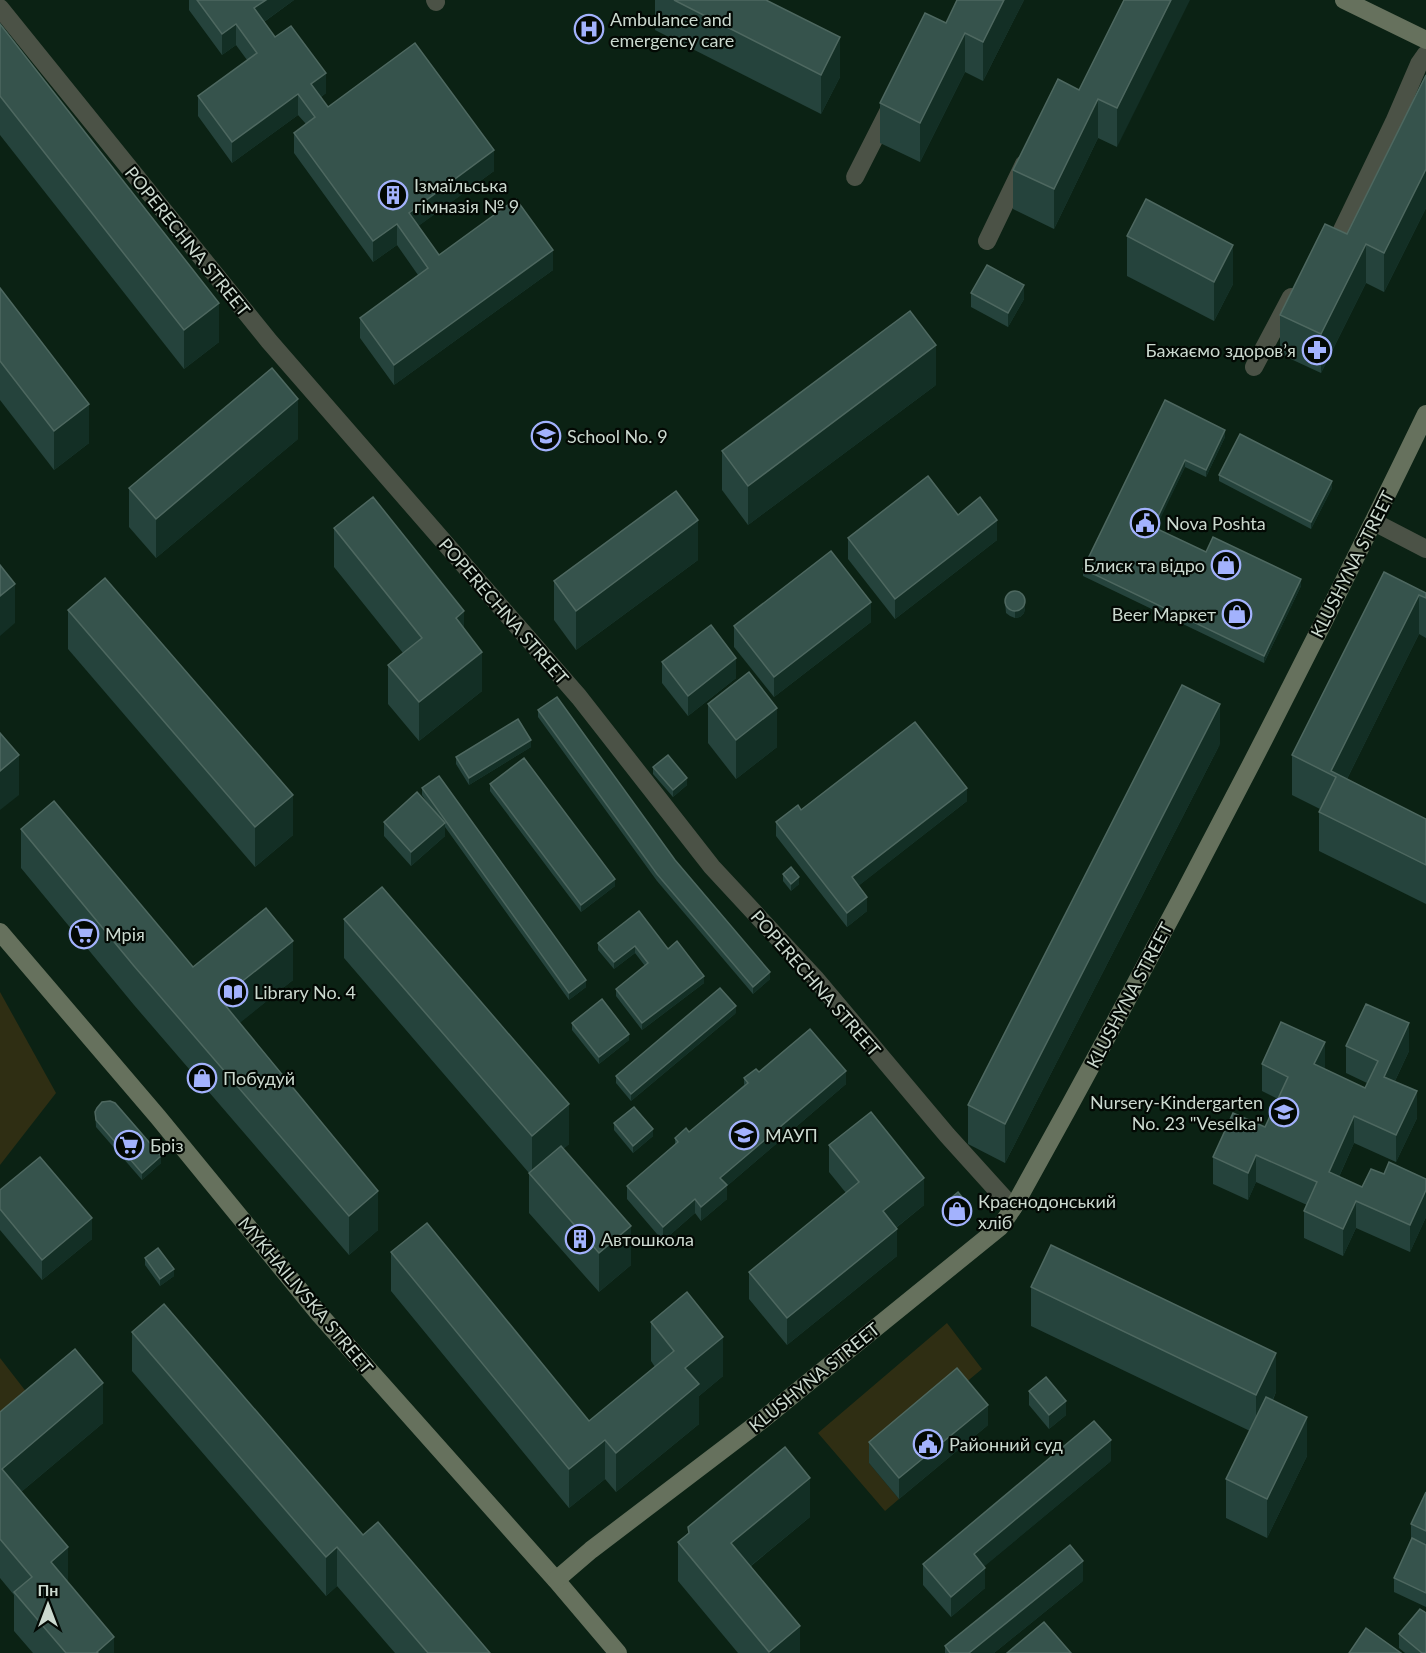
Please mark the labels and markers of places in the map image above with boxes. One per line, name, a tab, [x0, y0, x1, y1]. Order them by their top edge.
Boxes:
place label: Ambulance and emergency care	[610, 8, 734, 51]
hospital icon: Ambulance and emergency care	[573, 13, 605, 45]
place label: Ізмаїльська гімназія № 9	[414, 174, 519, 217]
building icon: Ізмаїльська гімназія № 9	[377, 179, 409, 211]
pharmacy icon: Бажаємо здоровʼя	[1301, 334, 1333, 366]
place label: Бажаємо здоровʼя	[1146, 339, 1296, 361]
school or university icon: School No. 9	[530, 420, 562, 452]
place label: School No. 9	[567, 425, 668, 447]
public building icon: Nova Poshta	[1129, 507, 1161, 539]
place label: Nova Poshta	[1166, 512, 1266, 534]
shop icon: Блиск та відро	[1210, 549, 1242, 581]
place label: Блиск та відро	[1083, 554, 1205, 576]
shop icon: Beer Маркет	[1221, 598, 1253, 630]
place label: Beer Маркет	[1112, 603, 1216, 625]
supermarket icon: Мрія	[68, 918, 100, 950]
place label: Мрія	[105, 923, 145, 945]
library icon: Library No. 4	[217, 976, 249, 1008]
place label: Library No. 4	[254, 981, 356, 1003]
shop icon: Побудуй	[186, 1062, 218, 1094]
place label: Побудуй	[223, 1067, 295, 1089]
place label: Nursery-Kindergarten No. 23 "Veselka"	[1090, 1091, 1263, 1134]
school or university icon: Nursery-Kindergarten No. 23 "Veselka"	[1268, 1096, 1300, 1128]
school or university icon: МАУП	[728, 1119, 760, 1151]
place label: МАУП	[765, 1124, 818, 1146]
supermarket icon: Бріз	[113, 1129, 145, 1161]
place label: Бріз	[150, 1134, 183, 1156]
place label: Краснодонський хліб	[978, 1190, 1116, 1233]
shop icon: Краснодонський хліб	[941, 1195, 973, 1227]
building icon: Автошкола	[564, 1223, 596, 1255]
place label: Автошкола	[601, 1228, 694, 1250]
public building icon: Районний суд	[912, 1428, 944, 1460]
place label: Районний суд	[949, 1433, 1063, 1455]

